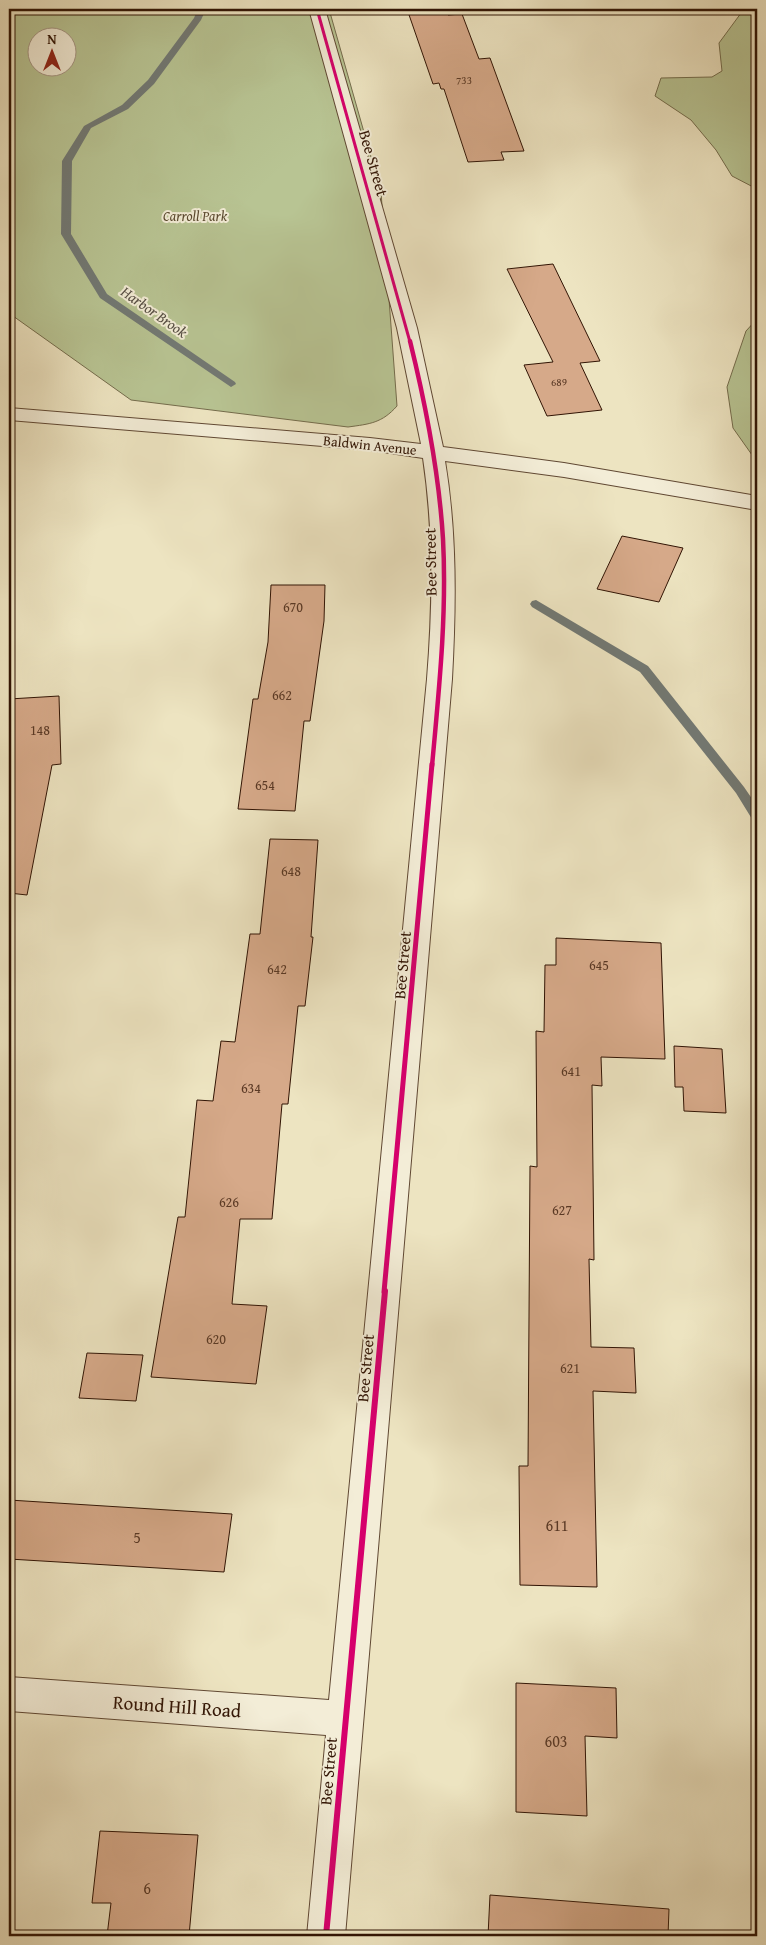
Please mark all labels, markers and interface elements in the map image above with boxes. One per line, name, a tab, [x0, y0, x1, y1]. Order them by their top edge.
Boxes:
north arrow	[28, 28, 78, 78]
text: N	[47, 29, 57, 49]
house number: 733	[456, 72, 472, 88]
street label: Bee Street	[353, 127, 395, 199]
park label: Carroll Park	[163, 206, 228, 226]
water label: Harbor Brook	[116, 280, 192, 342]
house number: 689	[551, 374, 567, 390]
street label: Baldwin Avenue	[322, 430, 418, 460]
street label: Bee Street	[417, 527, 443, 596]
house number: 670	[283, 597, 303, 617]
house number: 662	[272, 685, 292, 705]
house number: 148	[30, 720, 50, 740]
house number: 654	[255, 775, 275, 795]
house number: 648	[281, 861, 301, 881]
street label: Bee Street	[387, 930, 417, 1000]
house number: 645	[589, 955, 609, 975]
house number: 642	[267, 959, 287, 979]
house number: 641	[561, 1061, 581, 1081]
house number: 634	[241, 1078, 261, 1098]
house number: 626	[219, 1192, 239, 1212]
house number: 627	[552, 1200, 572, 1220]
house number: 620	[206, 1329, 226, 1349]
street label: Bee Street	[350, 1333, 380, 1403]
house number: 621	[560, 1358, 580, 1378]
house number: 611	[545, 1513, 569, 1537]
house number: 5	[133, 1525, 141, 1549]
street label: Round Hill Road	[112, 1688, 243, 1725]
house number: 603	[544, 1729, 568, 1753]
street label: Bee Street	[313, 1736, 343, 1806]
house number: 6	[143, 1876, 151, 1900]

